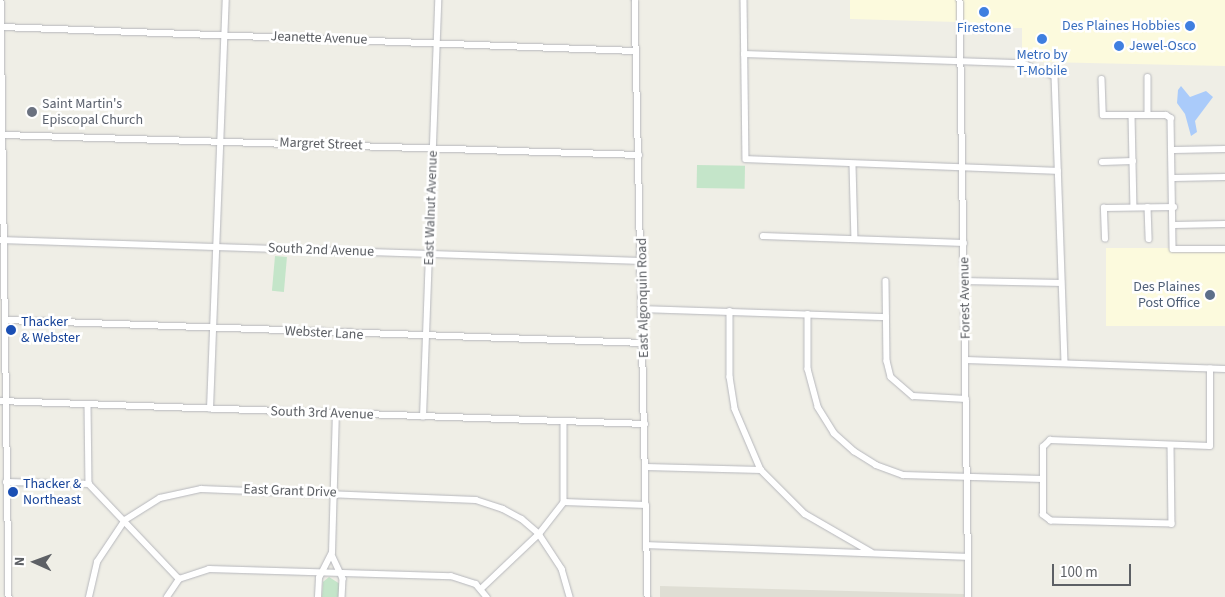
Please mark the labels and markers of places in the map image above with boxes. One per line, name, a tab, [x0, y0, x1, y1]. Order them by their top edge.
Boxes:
marker: Firestone	[978, 6, 990, 18]
place label: Des Plaines Hobbies	[1062, 18, 1180, 34]
place label: Firestone	[957, 20, 1011, 36]
marker: Des Plaines Hobbies	[1184, 20, 1196, 32]
marker: Metro by T-Mobile	[1036, 33, 1048, 45]
place label: Jewel-Osco	[1129, 38, 1196, 54]
marker: Jewel-Osco	[1113, 40, 1125, 52]
place label: Metro by T-Mobile	[1016, 47, 1068, 80]
place label: Saint Martin's Episcopal Church	[42, 96, 143, 128]
marker: Saint Martin's Episcopal Church	[26, 106, 38, 118]
place label: Des Plaines Post Office	[1133, 279, 1200, 312]
marker: Des Plaines Post Office	[1204, 289, 1216, 301]
place label: Thacker & Webster	[21, 314, 80, 347]
marker: Thacker & Webster	[5, 324, 17, 336]
place label: Thacker & Northeast	[23, 476, 81, 508]
marker: Thacker & Northeast	[7, 486, 19, 498]

